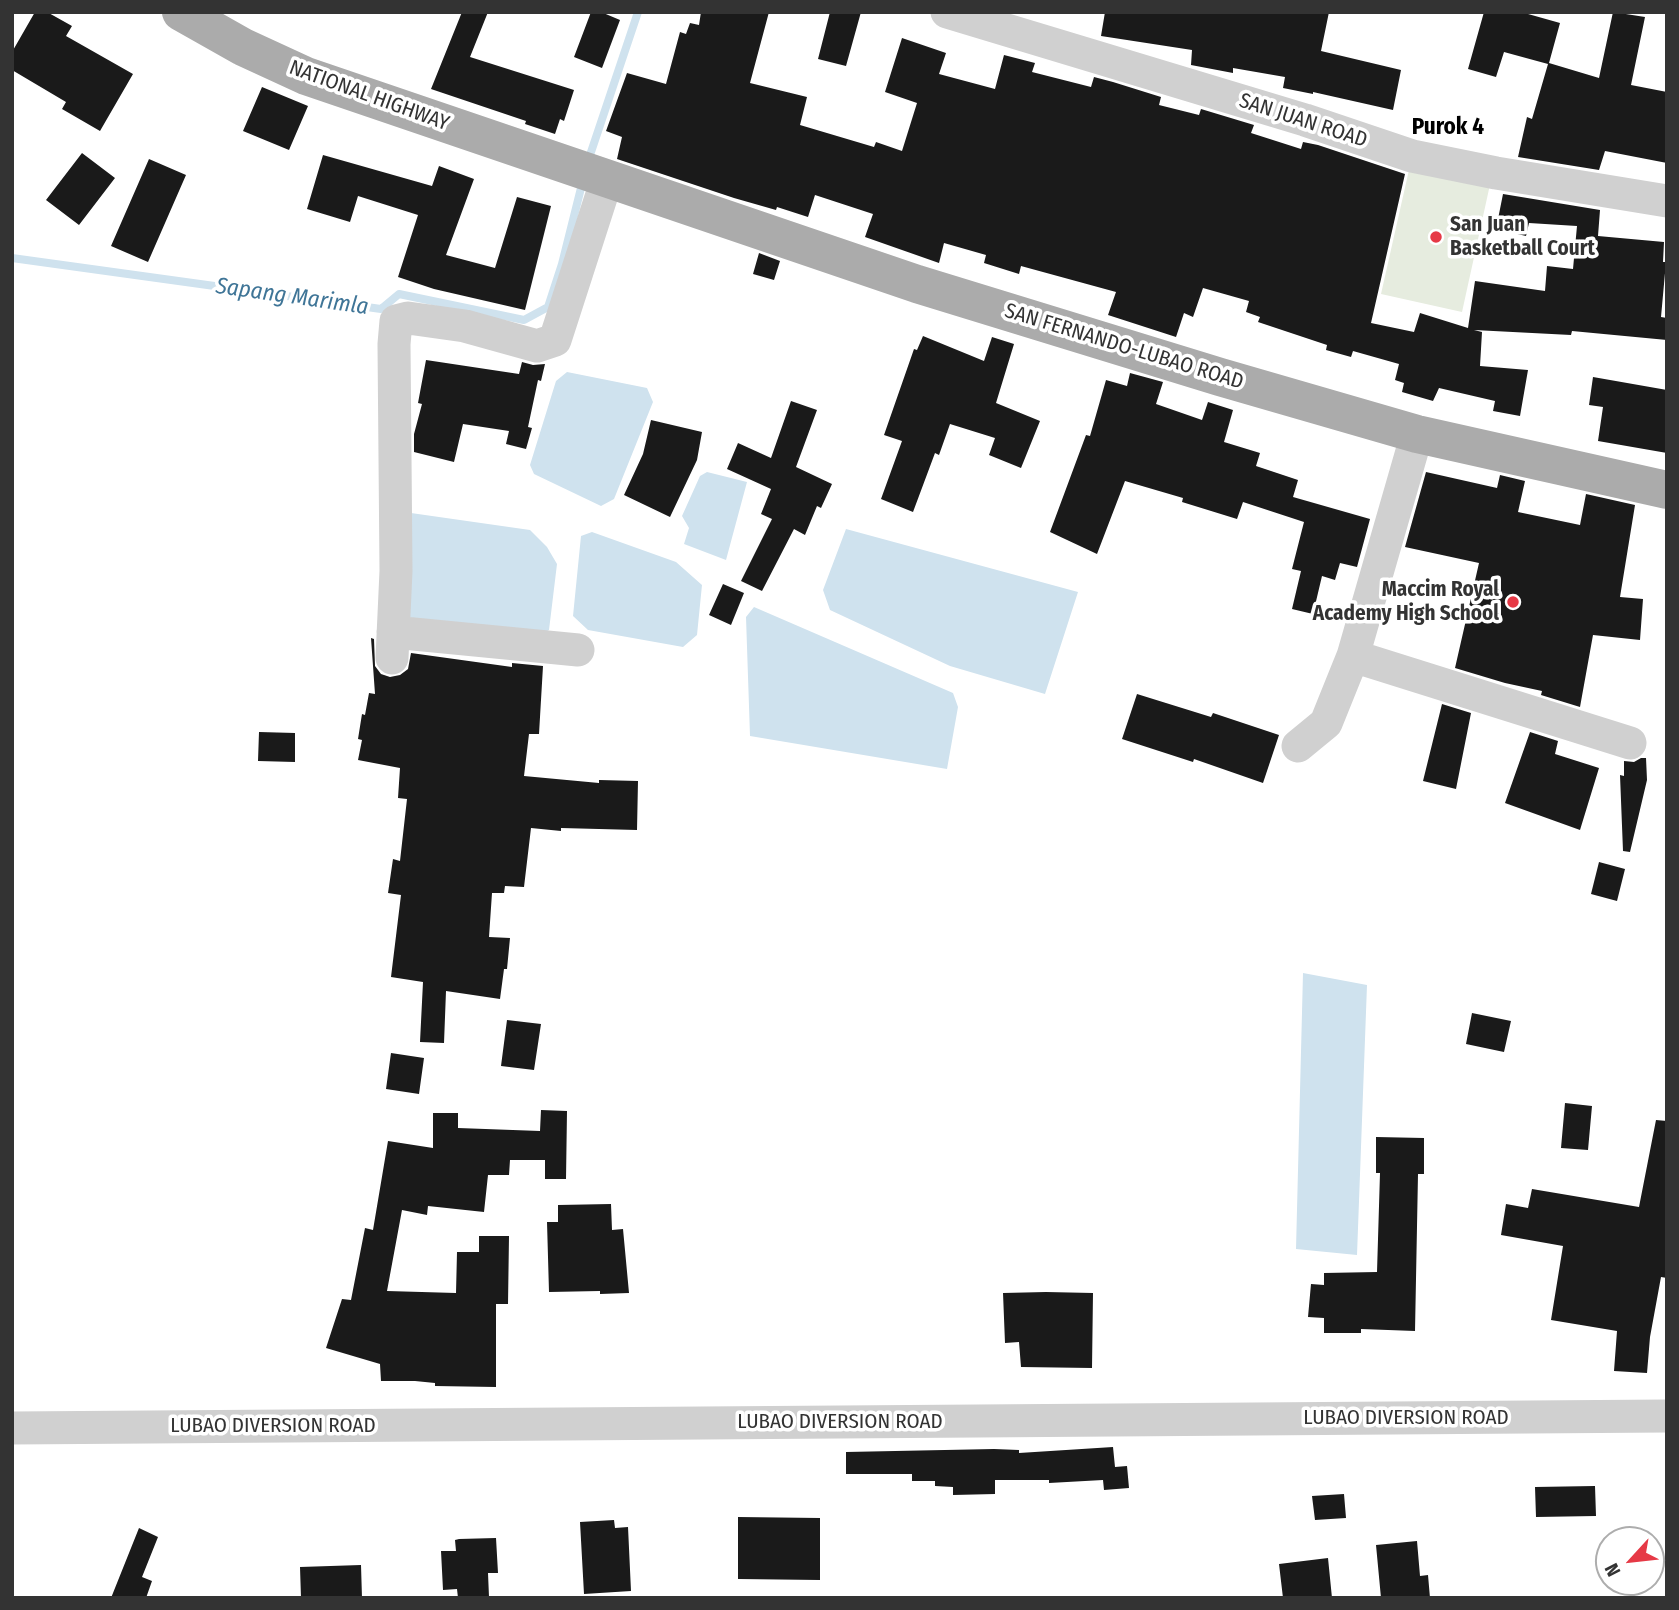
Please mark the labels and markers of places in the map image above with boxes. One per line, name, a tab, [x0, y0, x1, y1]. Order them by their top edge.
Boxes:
place label: San Juan Basketball Court	[1450, 212, 1595, 262]
marker: San Juan Basketball Court	[1428, 229, 1444, 245]
place label: Maccim Royal Academy High School	[1313, 577, 1499, 627]
marker: Maccim Royal Academy High School	[1505, 594, 1521, 610]

